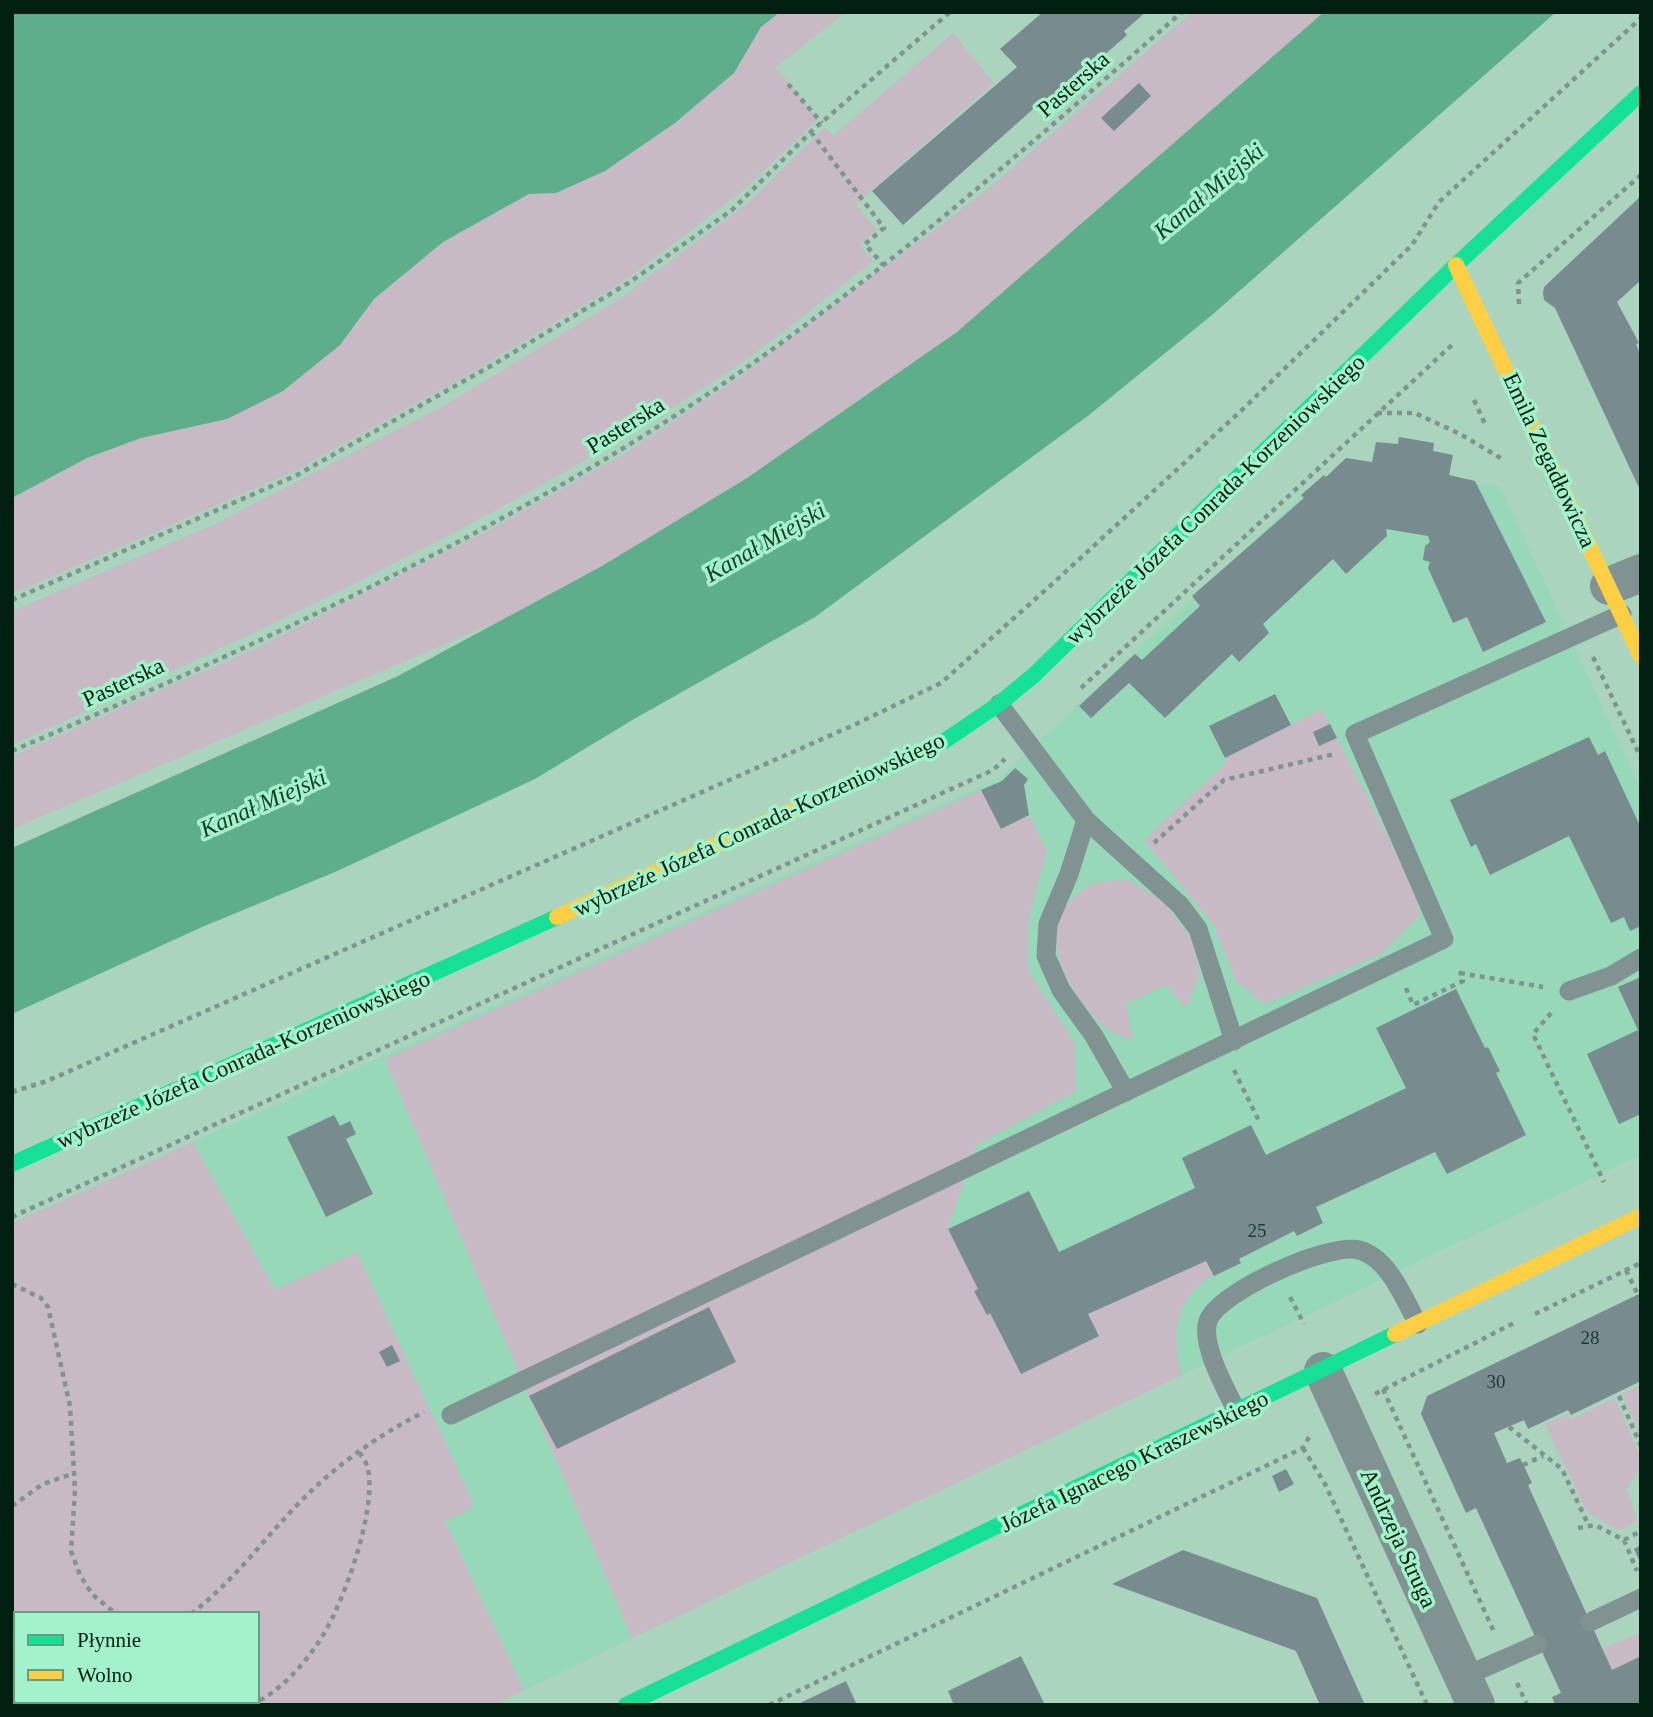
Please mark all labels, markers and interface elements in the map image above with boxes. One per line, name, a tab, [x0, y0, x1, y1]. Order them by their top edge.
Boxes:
street label: Pasterska	[1032, 46, 1114, 122]
water label: Kanał Miejski	[1148, 138, 1269, 245]
street label: wybrzeże Józefa Conrada-Korzeniowskiego	[1061, 349, 1370, 649]
street label: Emila Zegadłowicza	[1498, 369, 1601, 551]
street label: Pasterska	[582, 392, 669, 459]
water label: Kanał Miejski	[699, 497, 830, 588]
street label: Pasterska	[79, 653, 168, 712]
street label: wybrzeże Józefa Conrada-Korzeniowskiego	[570, 727, 949, 922]
water label: Kanał Miejski	[195, 764, 330, 843]
street label: wybrzeże Józefa Conrada-Korzeniowskiego	[53, 965, 434, 1153]
house number: 25	[1248, 1220, 1267, 1241]
house number: 28	[1581, 1327, 1600, 1348]
house number: 30	[1487, 1371, 1506, 1392]
street label: Józefa Ignacego Kraszewskiego	[996, 1386, 1272, 1537]
street label: Andrzeja Struga	[1356, 1465, 1442, 1612]
legend	[14, 1612, 259, 1703]
text: Płynnie	[77, 1628, 141, 1652]
text: Wolno	[77, 1663, 132, 1687]

